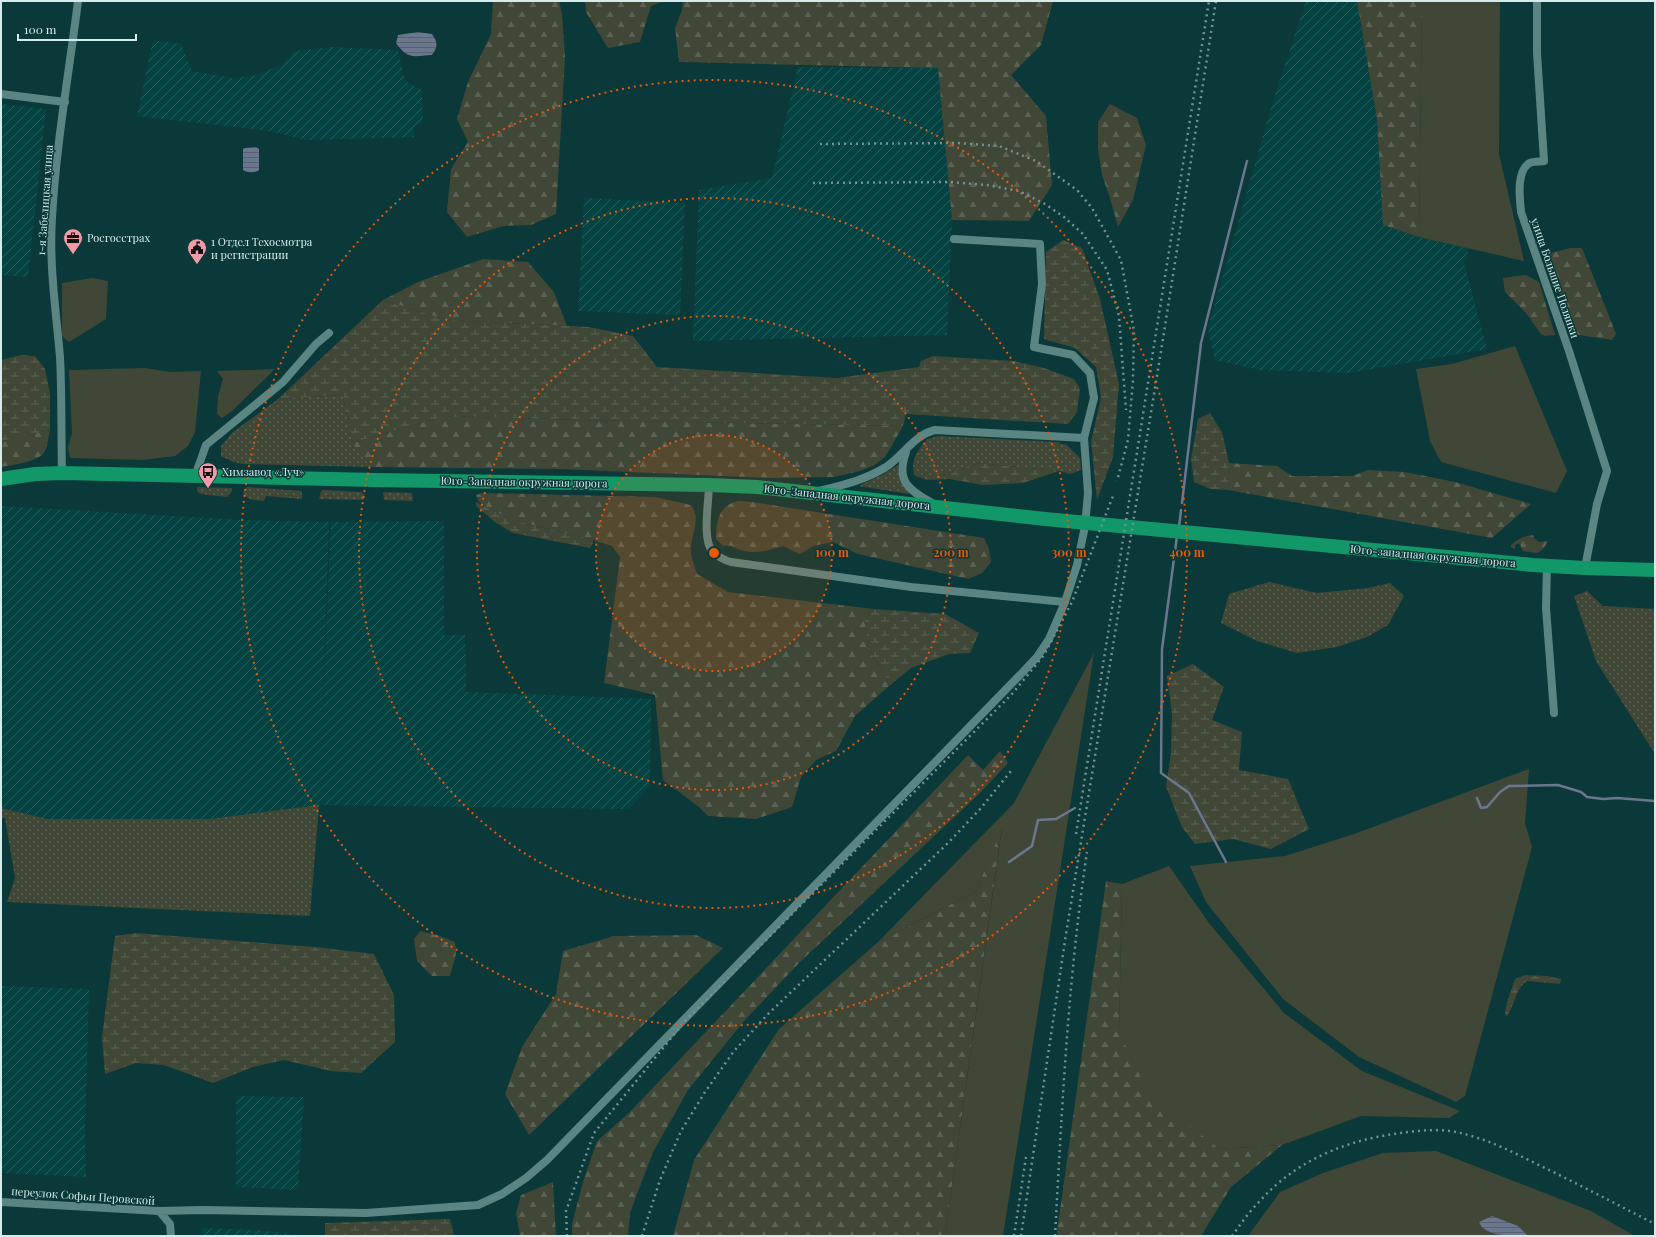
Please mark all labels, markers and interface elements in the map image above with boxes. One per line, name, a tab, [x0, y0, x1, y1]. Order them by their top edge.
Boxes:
scale bar	[18, 16, 136, 42]
text: 100 m	[24, 21, 57, 37]
street label: 1-я Забелицкая улица	[33, 144, 56, 256]
street label: улица Большие Полянки	[1528, 215, 1583, 340]
office icon: Росгосстрах	[62, 227, 84, 255]
place label: Росгосстрах	[87, 230, 150, 245]
place label: 1 Отдел Техосмотра и регистрации	[211, 234, 313, 262]
public building icon: 1 Отдел Техосмотра и регистрации	[186, 237, 208, 265]
bus stop icon: Химзавод «Луч»	[197, 461, 219, 489]
place label: Химзавод «Луч»	[222, 464, 305, 479]
street label: Юго-Западная окружная дорога	[440, 473, 608, 490]
street label: Юго-Западная окружная дорога	[763, 480, 931, 513]
street label: Юго-западная окружная дорога	[1350, 541, 1517, 570]
text: 100 m	[815, 544, 849, 560]
text: 200 m	[933, 544, 969, 560]
text: 300 m	[1052, 544, 1087, 560]
text: 400 m	[1169, 544, 1205, 560]
centre of rings	[707, 546, 721, 560]
street label: переулок Софьи Перовской	[11, 1183, 155, 1208]

